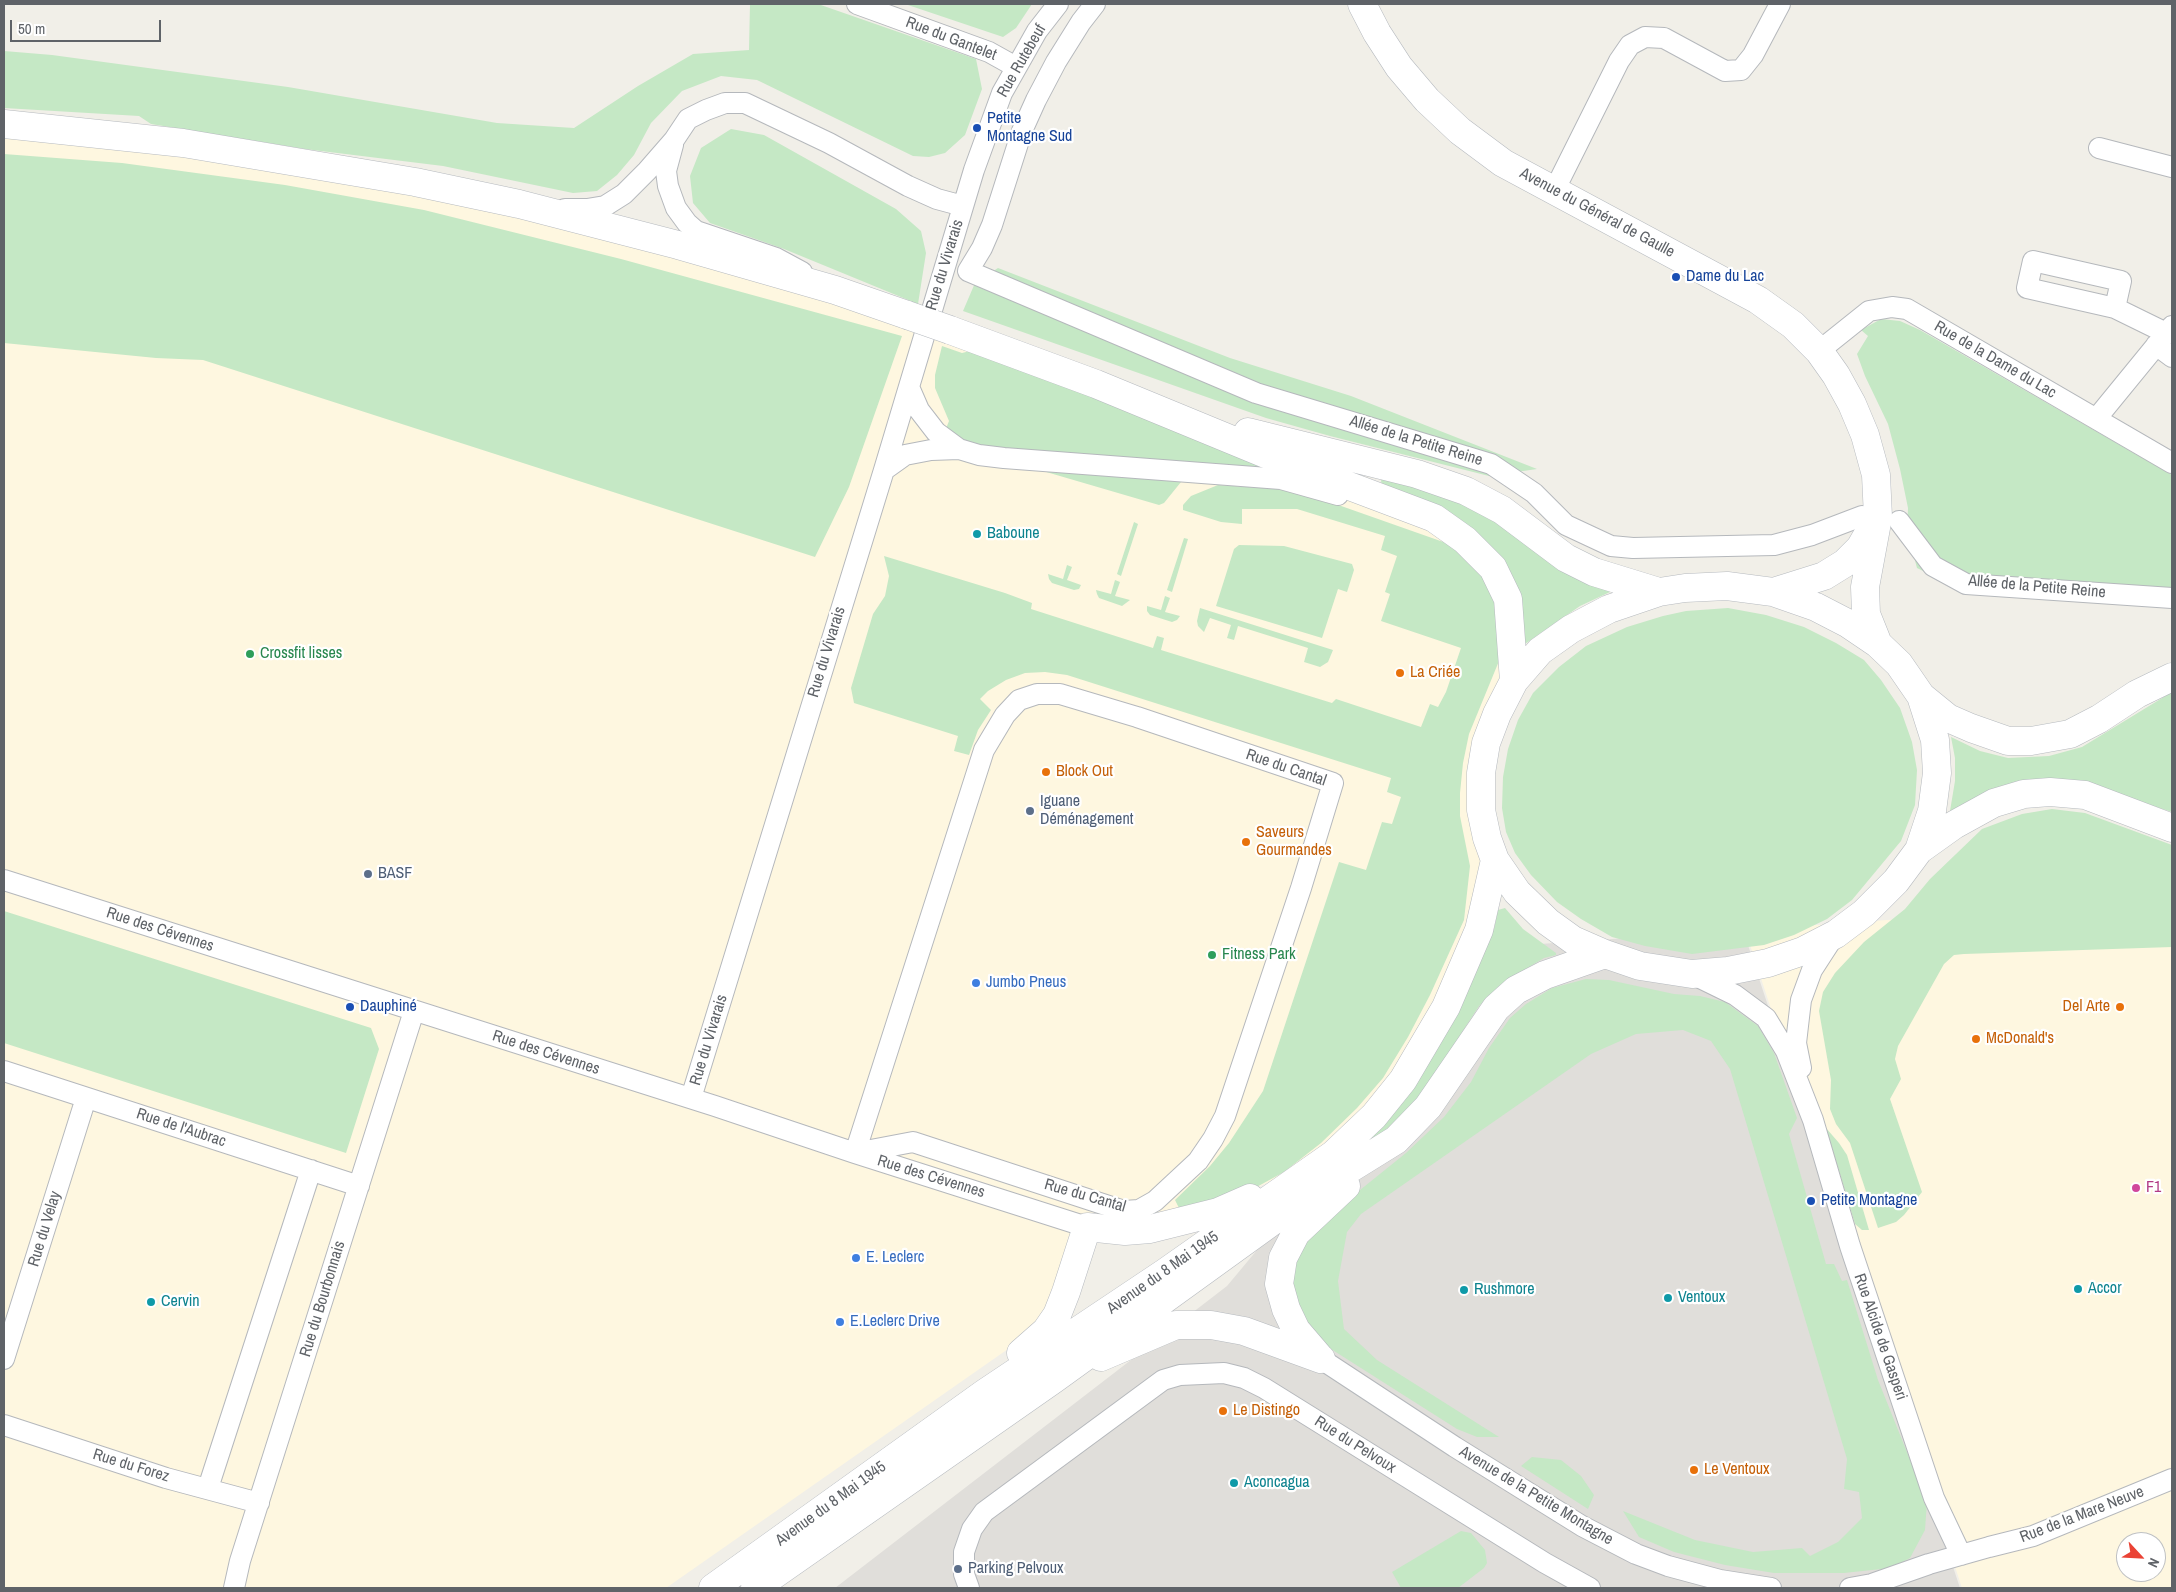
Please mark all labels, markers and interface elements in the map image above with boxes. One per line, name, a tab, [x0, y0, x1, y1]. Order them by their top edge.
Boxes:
scale bar	[12, 10, 164, 42]
street label: Rue du Gantelet	[903, 13, 999, 65]
text: 50 m	[18, 18, 45, 39]
street label: Rue Rutebeuf	[993, 21, 1051, 101]
place label: Petite Montagne Sud	[987, 109, 1072, 147]
marker: Petite Montagne Sud	[971, 122, 983, 134]
street label: Avenue du Général de Gaulle	[1516, 164, 1678, 262]
street label: Rue du Vivarais	[922, 217, 968, 313]
place label: Dame du Lac	[1686, 267, 1764, 287]
marker: Dame du Lac	[1670, 271, 1682, 283]
street label: Rue de la Dame du Lac	[1931, 317, 2059, 403]
street label: Allée de la Petite Reine	[1347, 412, 1485, 470]
place label: Baboune	[987, 524, 1040, 544]
marker: Baboune	[971, 528, 983, 540]
street label: Allée de la Petite Reine	[1967, 571, 2107, 603]
street label: Rue du Vivarais	[804, 604, 850, 700]
place label: Crossfit lisses	[260, 644, 342, 664]
marker: Crossfit lisses	[244, 648, 256, 660]
place label: La Criée	[1410, 663, 1460, 683]
marker: La Criée	[1394, 667, 1406, 679]
street label: Rue du Cantal	[1243, 745, 1329, 791]
place label: Block Out	[1056, 762, 1113, 782]
marker: Block Out	[1040, 766, 1052, 778]
place label: Iguane Déménagement	[1040, 792, 1133, 830]
marker: Iguane Déménagement	[1024, 805, 1036, 817]
place label: Saveurs Gourmandes	[1256, 823, 1332, 861]
marker: Saveurs Gourmandes	[1240, 836, 1252, 848]
place label: BASF	[378, 864, 412, 884]
marker: BASF	[362, 868, 374, 880]
street label: Rue des Cévennes	[104, 904, 216, 956]
place label: Fitness Park	[1222, 945, 1296, 965]
marker: Fitness Park	[1206, 949, 1218, 961]
place label: Jumbo Pneus	[986, 973, 1066, 993]
marker: Jumbo Pneus	[970, 977, 982, 989]
street label: Rue du Vivarais	[686, 992, 732, 1088]
place label: Dauphiné	[360, 997, 417, 1017]
place label: Del Arte	[2063, 997, 2110, 1017]
marker: Dauphiné	[344, 1001, 356, 1013]
marker: Del Arte	[2114, 1001, 2126, 1013]
street label: Rue des Cévennes	[490, 1027, 602, 1079]
place label: McDonald's	[1986, 1029, 2054, 1049]
marker: McDonald's	[1970, 1033, 1982, 1045]
street label: Rue de l'Aubrac	[134, 1105, 228, 1151]
street label: Rue des Cévennes	[875, 1152, 987, 1202]
street label: Rue du Cantal	[1042, 1175, 1128, 1217]
place label: F1	[2146, 1178, 2161, 1198]
marker: F1	[2130, 1182, 2142, 1194]
street label: Rue du Velay	[24, 1189, 66, 1269]
place label: Petite Montagne	[1821, 1191, 1917, 1211]
marker: Petite Montagne	[1805, 1195, 1817, 1207]
street label: Avenue du 8 Mai 1945	[1104, 1227, 1222, 1319]
street label: Rue du Bourbonnais	[296, 1239, 350, 1359]
place label: E. Leclerc	[866, 1248, 924, 1268]
marker: E. Leclerc	[850, 1252, 862, 1264]
street label: Rue Alcide de Gasperi	[1849, 1271, 1911, 1403]
place label: Accor	[2088, 1279, 2122, 1299]
place label: Rushmore	[1474, 1280, 1535, 1300]
marker: Accor	[2072, 1283, 2084, 1295]
marker: Rushmore	[1458, 1284, 1470, 1296]
place label: Ventoux	[1678, 1288, 1725, 1308]
place label: Cervin	[161, 1292, 200, 1312]
marker: Ventoux	[1662, 1292, 1674, 1304]
marker: Cervin	[145, 1296, 157, 1308]
place label: E.Leclerc Drive	[850, 1312, 940, 1332]
marker: E.Leclerc Drive	[834, 1316, 846, 1328]
place label: Le Distingo	[1233, 1401, 1300, 1421]
marker: Le Distingo	[1217, 1405, 1229, 1417]
street label: Rue du Pelvoux	[1311, 1412, 1399, 1478]
street label: Avenue de la Petite Montagne	[1455, 1442, 1617, 1550]
street label: Rue du Forez	[90, 1445, 172, 1487]
street label: Avenue du 8 Mai 1945	[772, 1457, 890, 1551]
place label: Le Ventoux	[1704, 1460, 1770, 1480]
marker: Le Ventoux	[1688, 1464, 1700, 1476]
place label: Aconcagua	[1244, 1473, 1310, 1493]
marker: Aconcagua	[1228, 1477, 1240, 1489]
street label: Rue de la Mare Neuve	[2017, 1483, 2147, 1547]
north arrow	[2116, 1532, 2166, 1582]
text: N	[2144, 1555, 2164, 1570]
place label: Parking Pelvoux	[968, 1559, 1064, 1579]
marker: Parking Pelvoux	[952, 1563, 964, 1575]

